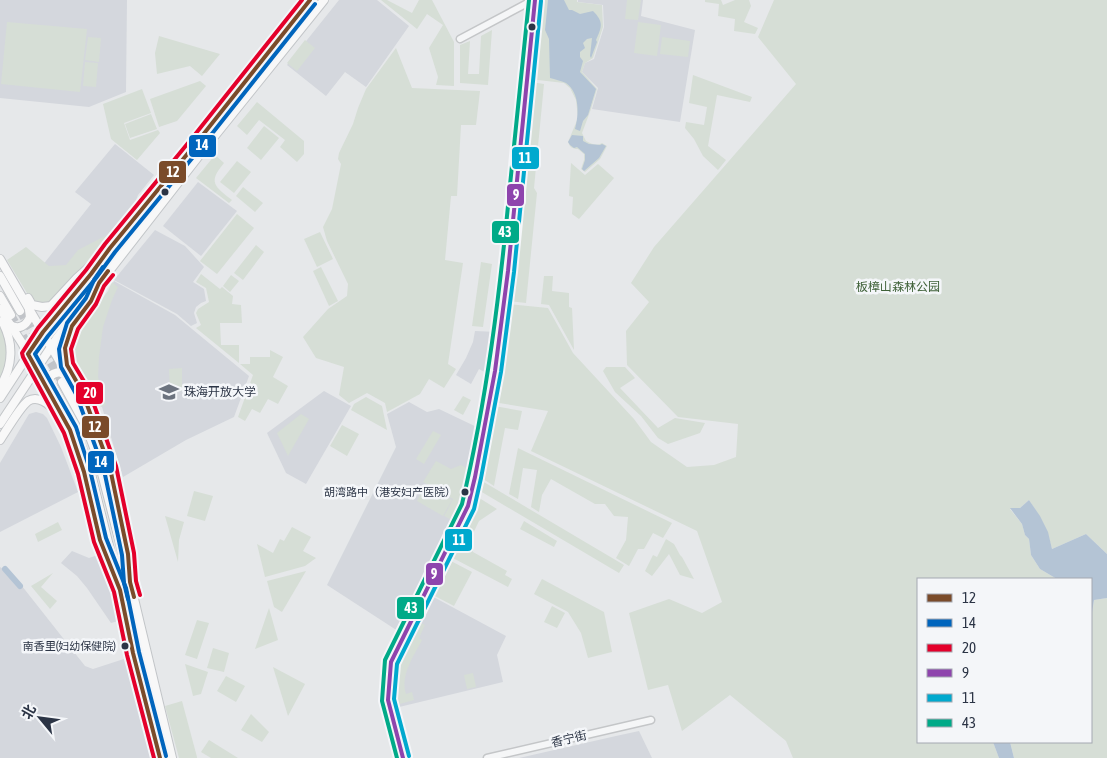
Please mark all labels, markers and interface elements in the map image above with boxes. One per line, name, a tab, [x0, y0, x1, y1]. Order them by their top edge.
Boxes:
unlabelled marker	[527, 22, 537, 32]
line badge: 14	[188, 134, 217, 158]
text: 14	[195, 137, 209, 153]
line badge: 11	[511, 146, 540, 170]
text: 11	[518, 150, 532, 166]
line badge: 12	[158, 160, 187, 184]
text: 12	[166, 164, 180, 180]
line badge: 9	[506, 183, 525, 207]
unlabelled marker	[160, 187, 170, 197]
text: 9	[513, 187, 520, 203]
line badge: 43	[491, 220, 520, 244]
text: 43	[497, 224, 512, 240]
park label: 板樟山森林公园	[856, 280, 940, 294]
line badge: 20	[75, 381, 104, 405]
school or university icon: 珠海开放大学	[158, 381, 180, 403]
text: 20	[83, 385, 97, 401]
place label: 珠海开放大学	[184, 385, 256, 399]
line badge: 12	[81, 415, 110, 439]
text: 12	[88, 419, 102, 435]
line badge: 14	[87, 450, 115, 474]
text: 14	[94, 454, 108, 470]
place label: 胡湾路中（港安妇产医院）	[324, 486, 456, 498]
marker: 胡湾路中（港安妇产医院）	[460, 487, 470, 497]
line badge: 11	[444, 528, 473, 552]
text: 11	[452, 532, 466, 548]
line badge: 9	[425, 562, 444, 586]
text: 9	[431, 566, 438, 582]
legend	[917, 578, 1092, 743]
text: 12	[962, 589, 976, 606]
line badge: 43	[396, 596, 425, 620]
text: 43	[403, 600, 418, 616]
text: 14	[962, 614, 976, 631]
text: 20	[962, 639, 976, 656]
place label: 南香里(妇幼保健院)	[23, 640, 116, 652]
marker: 南香里(妇幼保健院)	[120, 641, 130, 651]
text: 9	[962, 664, 969, 681]
text: 11	[962, 689, 976, 706]
north arrow	[15, 693, 65, 743]
text: 北	[18, 702, 39, 722]
text: 43	[962, 714, 976, 731]
street label: 香宁街	[550, 728, 588, 750]

